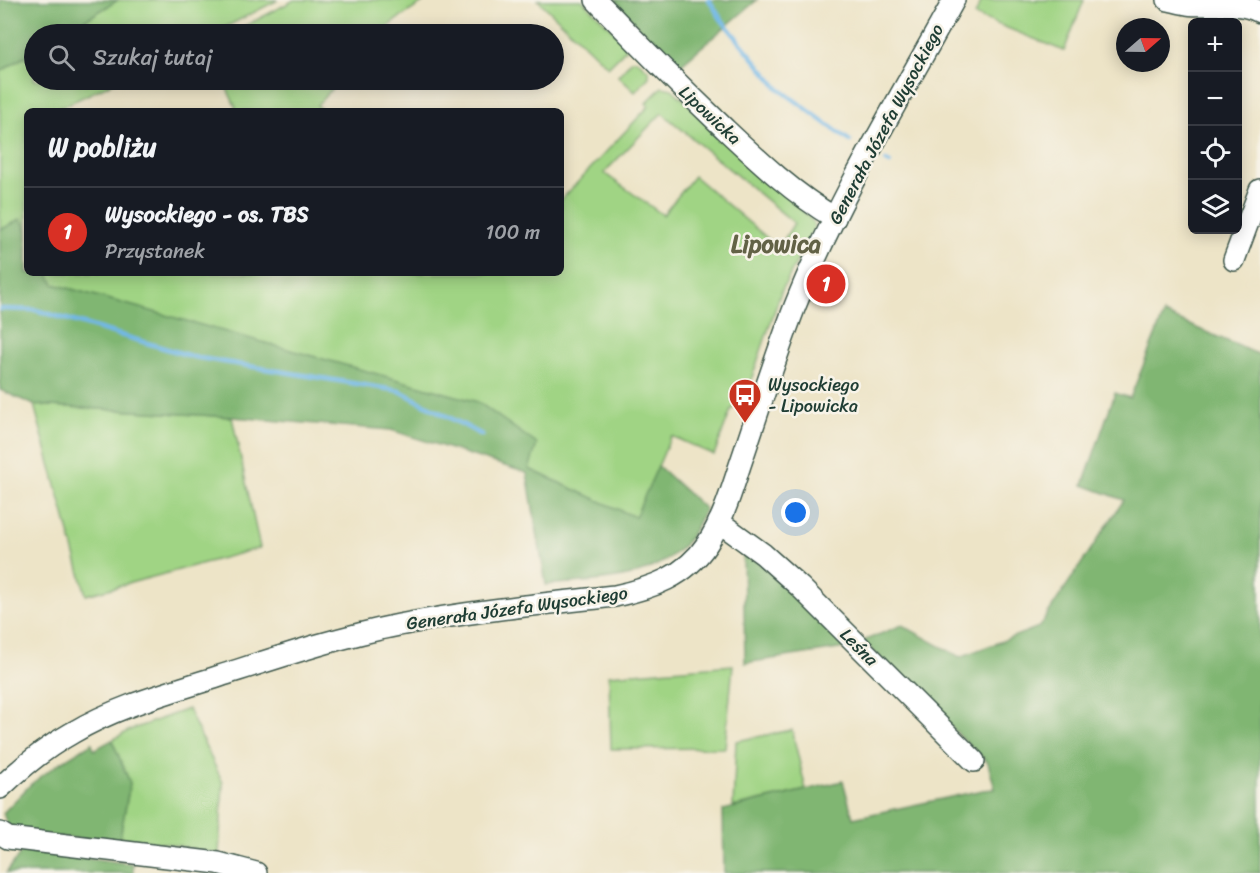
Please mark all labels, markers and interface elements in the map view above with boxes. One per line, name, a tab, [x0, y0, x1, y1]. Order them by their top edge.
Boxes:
street label: Generała Józefa Wysockiego	[819, 18, 953, 230]
north arrow	[1116, 18, 1170, 72]
map controls	[1188, 18, 1242, 234]
button: +	[1188, 18, 1242, 72]
search box	[24, 24, 564, 90]
text: Szukaj tutaj	[93, 38, 212, 77]
icon: search	[45, 41, 78, 74]
button: −	[1188, 72, 1242, 126]
street label: Lipowicka	[671, 77, 749, 153]
text: W pobliżu	[48, 124, 157, 170]
button: locate	[1188, 126, 1242, 180]
button: layers	[1188, 180, 1242, 234]
text: Wysockiego - os. TBS	[105, 195, 309, 234]
text: 1	[63, 215, 72, 250]
text: 100 m	[486, 215, 540, 250]
district label: Lipowica	[731, 223, 821, 265]
text: Przystanek	[105, 234, 205, 269]
pin: 1	[806, 262, 846, 306]
place label: Wysockiego - Lipowicka	[768, 369, 859, 422]
bus stop icon: Wysockiego - Lipowicka	[727, 377, 763, 424]
your location	[781, 498, 810, 527]
street label: Generała Józefa Wysockiego	[404, 577, 630, 639]
street label: Leśna	[832, 620, 887, 675]

